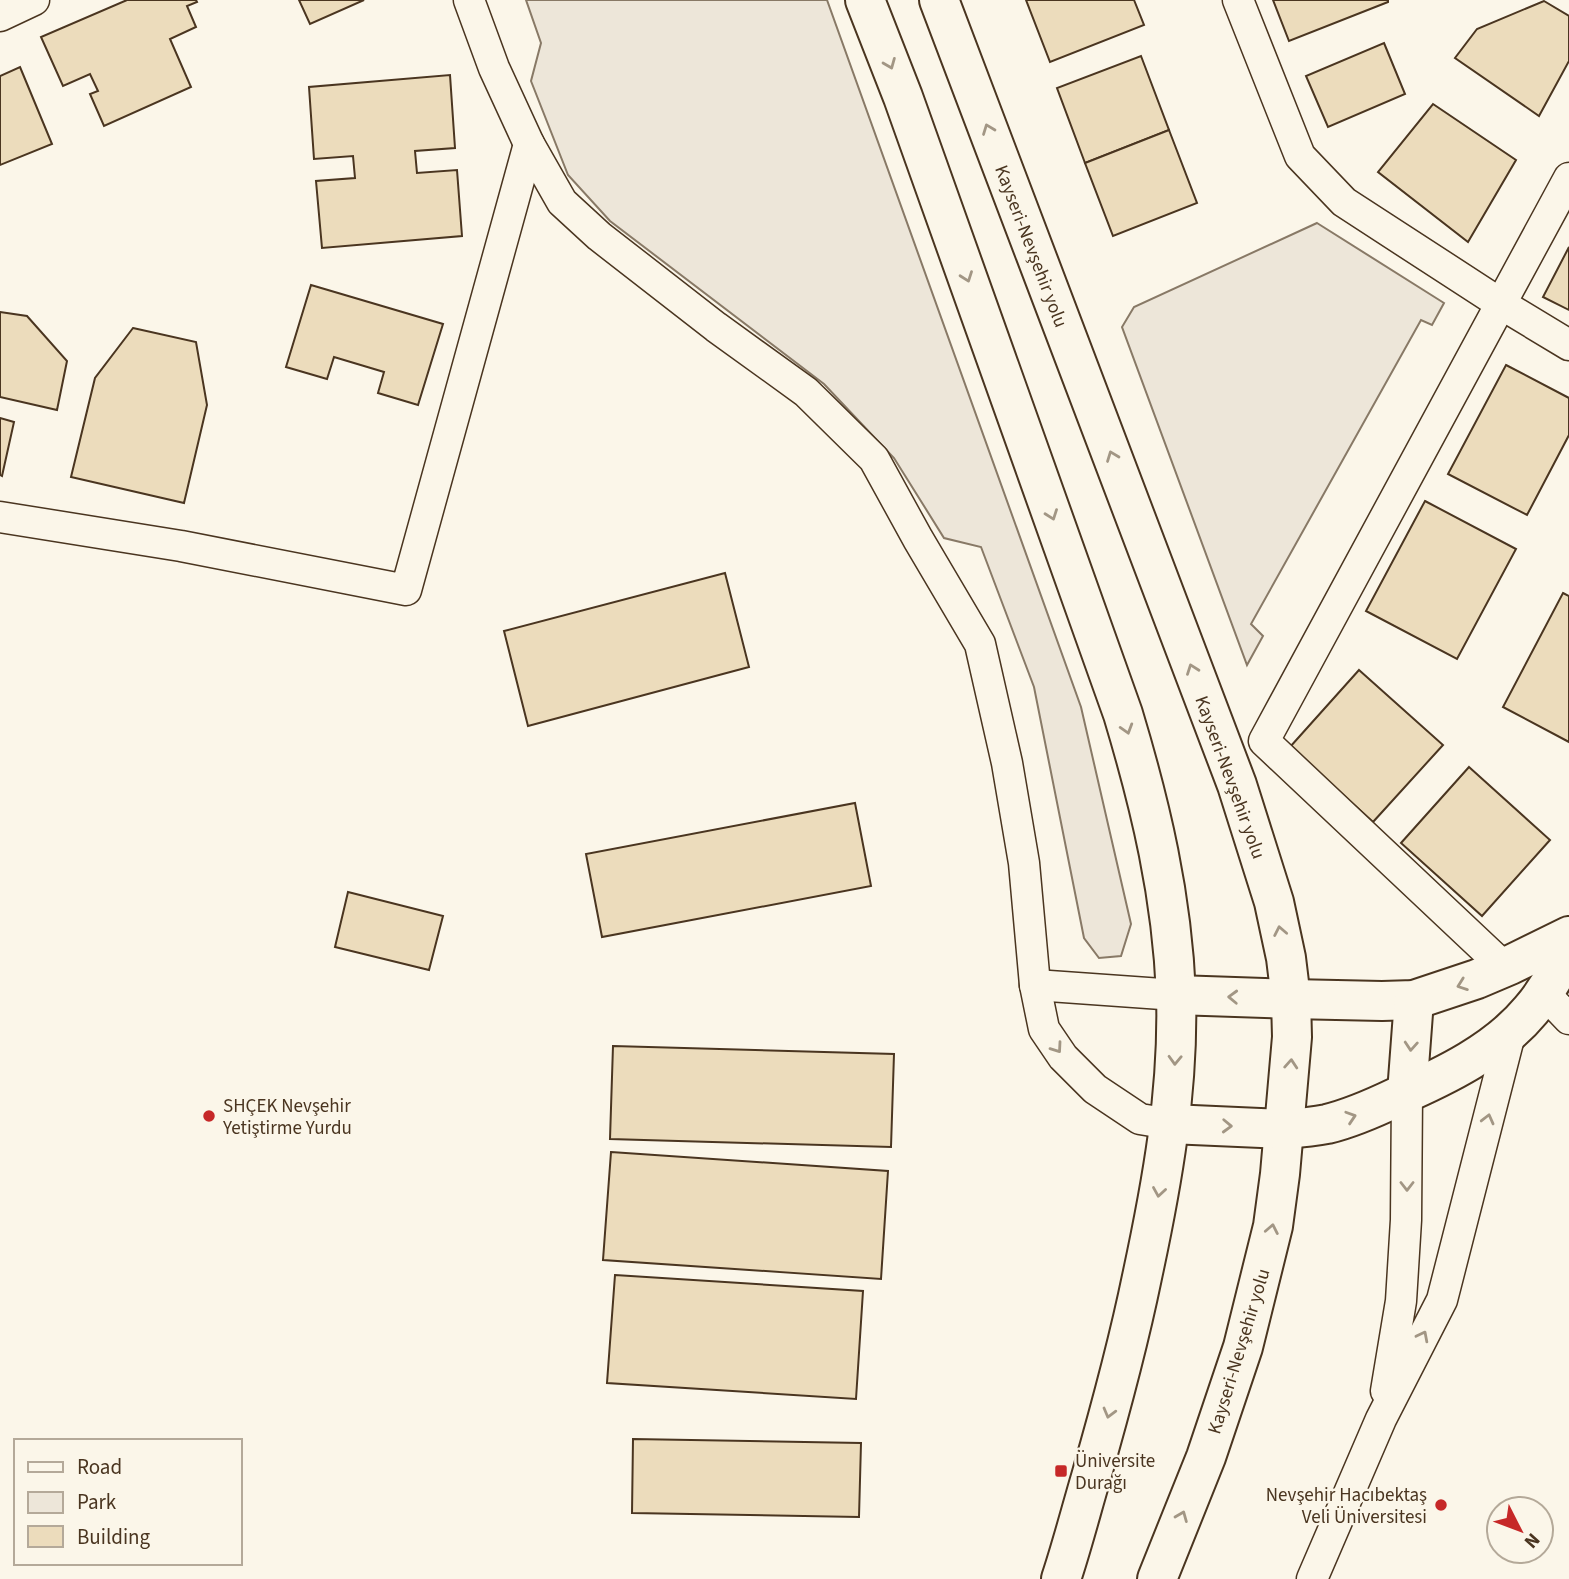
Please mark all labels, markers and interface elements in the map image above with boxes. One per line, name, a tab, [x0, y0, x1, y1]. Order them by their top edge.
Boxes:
one-way arrow	[882, 57, 896, 69]
one-way arrow	[982, 124, 996, 136]
street label: Kayseri-Nevşehir yolu	[987, 162, 1074, 332]
one-way arrow	[959, 271, 973, 283]
one-way arrow	[1107, 451, 1121, 463]
one-way arrow	[1044, 508, 1058, 520]
one-way arrow	[1187, 664, 1201, 676]
street label: Kayseri-Nevşehir yolu	[1188, 692, 1272, 863]
one-way arrow	[1119, 723, 1134, 735]
one-way arrow	[1274, 925, 1289, 937]
one-way arrow	[1457, 976, 1469, 990]
one-way arrow	[1227, 989, 1238, 1005]
one-way arrow	[1049, 1040, 1061, 1053]
one-way arrow	[1403, 1041, 1418, 1052]
one-way arrow	[1167, 1055, 1182, 1066]
one-way arrow	[1283, 1058, 1298, 1069]
place label: SHÇEK Nevşehir Yetiştirme Yurdu	[222, 1093, 352, 1142]
marker: SHÇEK Nevşehir Yetiştirme Yurdu	[201, 1108, 217, 1124]
one-way arrow	[1345, 1110, 1357, 1125]
one-way arrow	[1480, 1113, 1494, 1125]
one-way arrow	[1222, 1119, 1233, 1134]
one-way arrow	[1399, 1181, 1415, 1191]
one-way arrow	[1152, 1186, 1167, 1198]
one-way arrow	[1263, 1223, 1278, 1235]
street label: Kayseri-Nevşehir yolu	[1201, 1265, 1277, 1438]
one-way arrow	[1415, 1331, 1429, 1343]
one-way arrow	[1103, 1407, 1117, 1419]
legend	[14, 1439, 242, 1565]
place label: Üniversite Durağı	[1075, 1448, 1155, 1497]
text: Road	[77, 1452, 122, 1482]
marker: Üniversite Durağı	[1053, 1463, 1069, 1479]
place label: Nevşehir Hacıbektaş Veli Üniversitesi	[1266, 1482, 1427, 1531]
text: Park	[77, 1487, 117, 1517]
north arrow	[1485, 1495, 1555, 1565]
marker: Nevşehir Hacıbektaş Veli Üniversitesi	[1433, 1497, 1449, 1513]
one-way arrow	[1174, 1510, 1188, 1522]
text: Building	[77, 1522, 151, 1552]
text: N	[1517, 1527, 1546, 1554]

